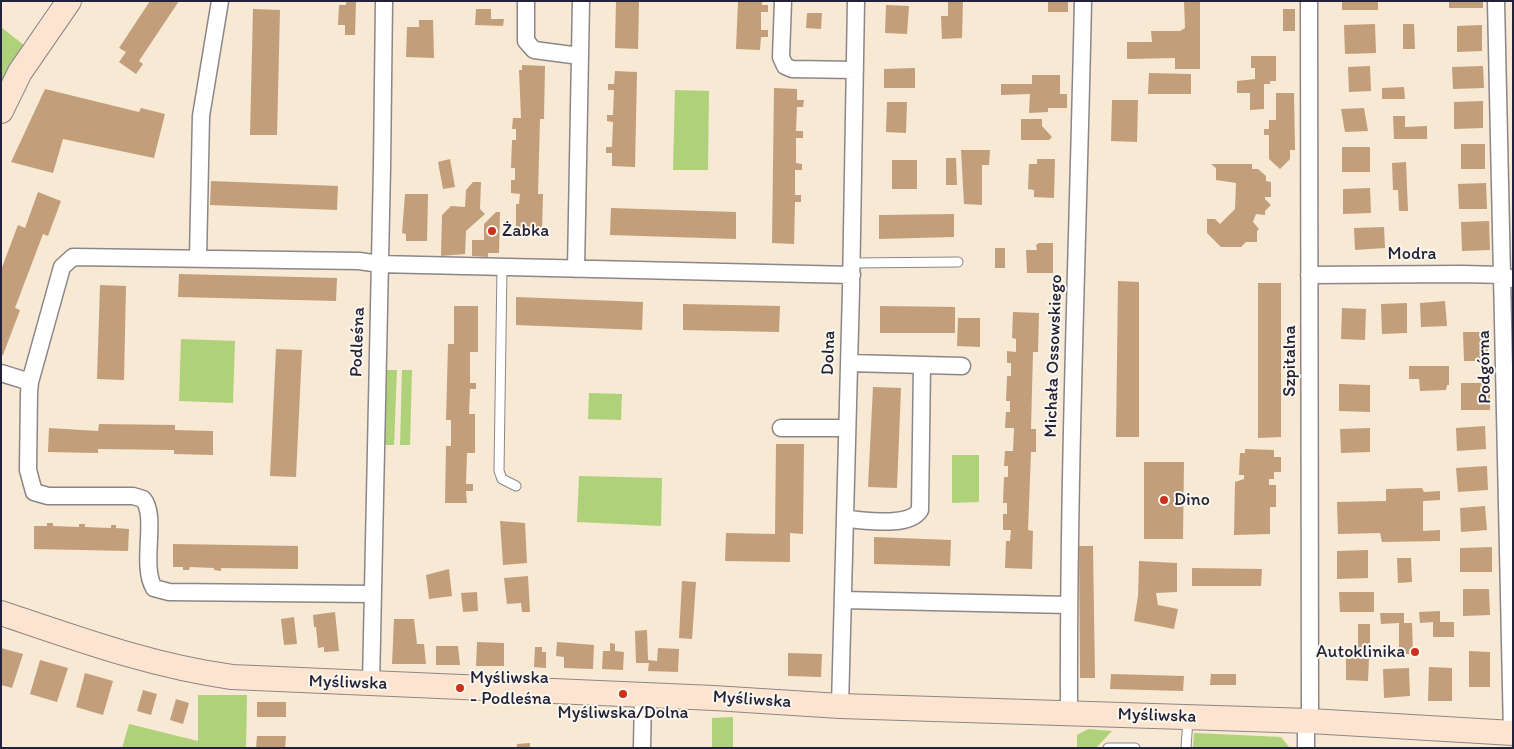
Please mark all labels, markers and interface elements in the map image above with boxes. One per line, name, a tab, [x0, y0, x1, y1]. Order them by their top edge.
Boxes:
place label: Żabka	[502, 220, 549, 242]
marker: Żabka	[486, 225, 498, 237]
street label: Modra	[1388, 243, 1436, 265]
street label: Michała Ossowskiego	[1040, 274, 1068, 438]
street label: Podleśna	[346, 307, 370, 377]
street label: Szpitalna	[1279, 325, 1301, 397]
street label: Dolna	[817, 330, 841, 376]
street label: Podgórna	[1474, 330, 1496, 404]
place label: Dino	[1174, 489, 1210, 511]
marker: Dino	[1158, 494, 1170, 506]
place label: Autoklinika	[1316, 641, 1405, 663]
marker: Autoklinika	[1409, 646, 1421, 658]
place label: Myśliwska - Podleśna	[470, 667, 551, 710]
street label: Myśliwska	[308, 671, 388, 695]
marker: Myśliwska - Podleśna	[454, 682, 466, 694]
street label: Myśliwska	[712, 686, 792, 714]
marker: Myśliwska/Dolna	[617, 688, 629, 700]
place label: Myśliwska/Dolna	[558, 702, 688, 724]
street label: Myśliwska	[1117, 704, 1197, 728]

